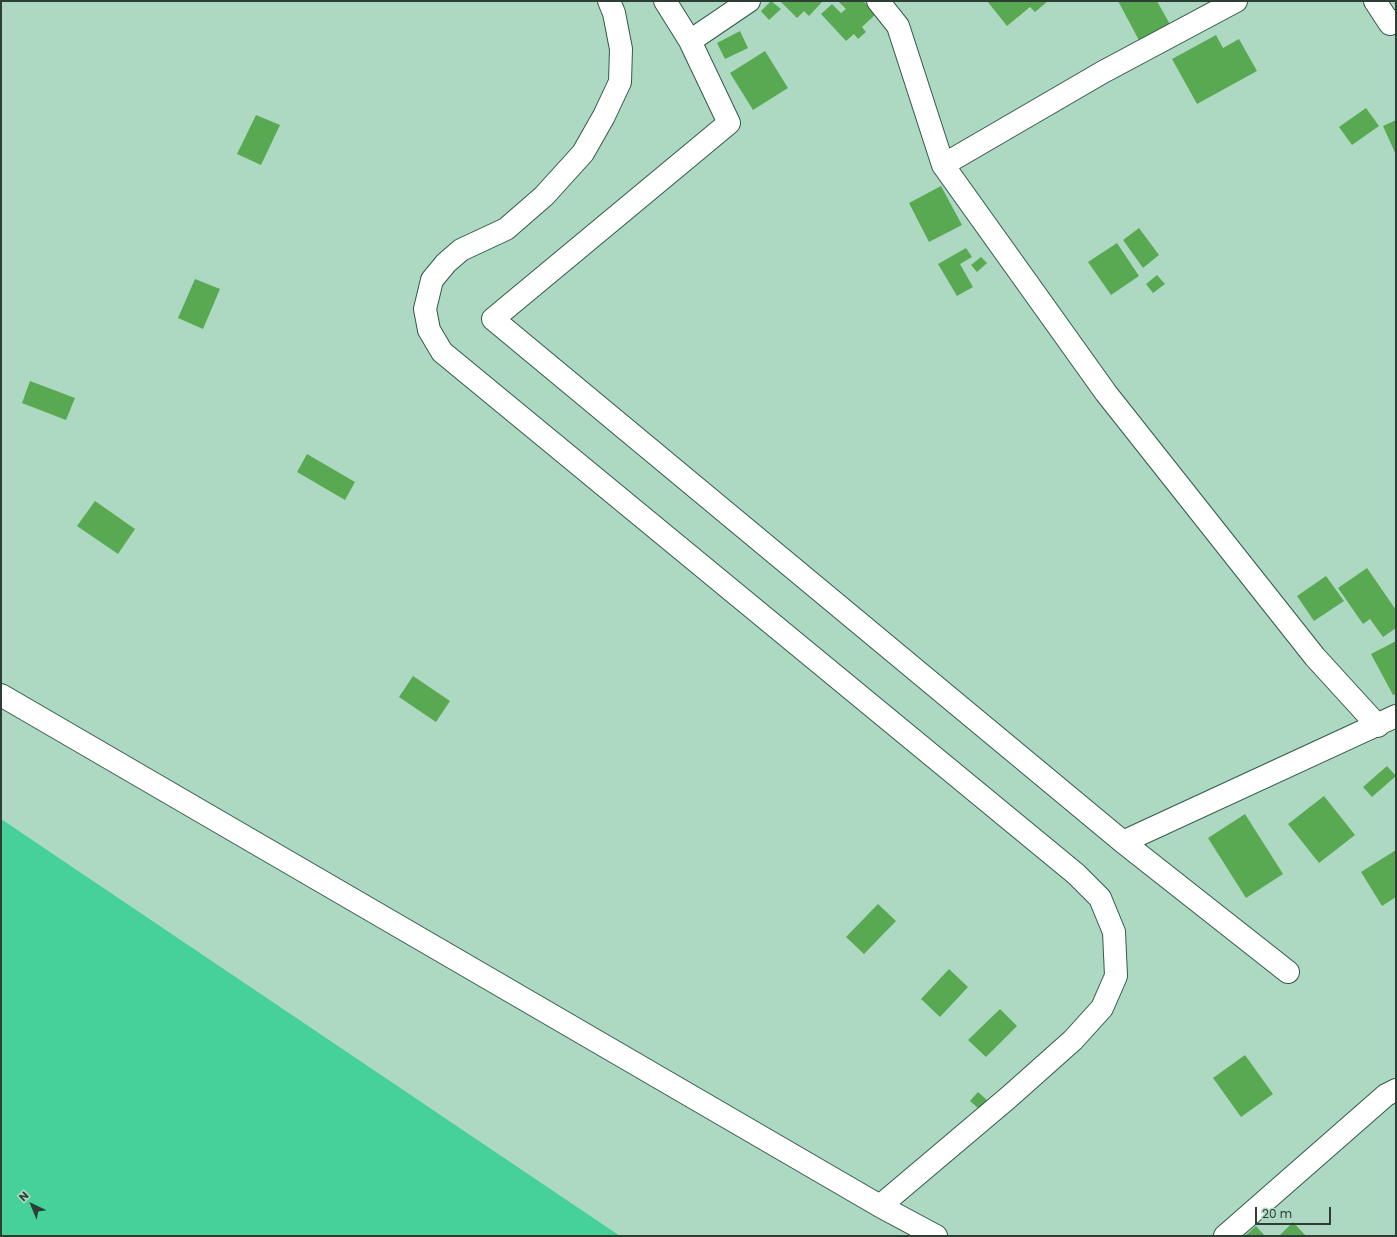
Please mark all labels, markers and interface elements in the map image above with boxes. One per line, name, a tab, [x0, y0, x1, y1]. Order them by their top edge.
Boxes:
north arrow	[12, 1185, 52, 1225]
text: N	[15, 1188, 32, 1205]
scale bar	[1257, 1199, 1333, 1225]
text: 20 m	[1262, 1205, 1292, 1222]

